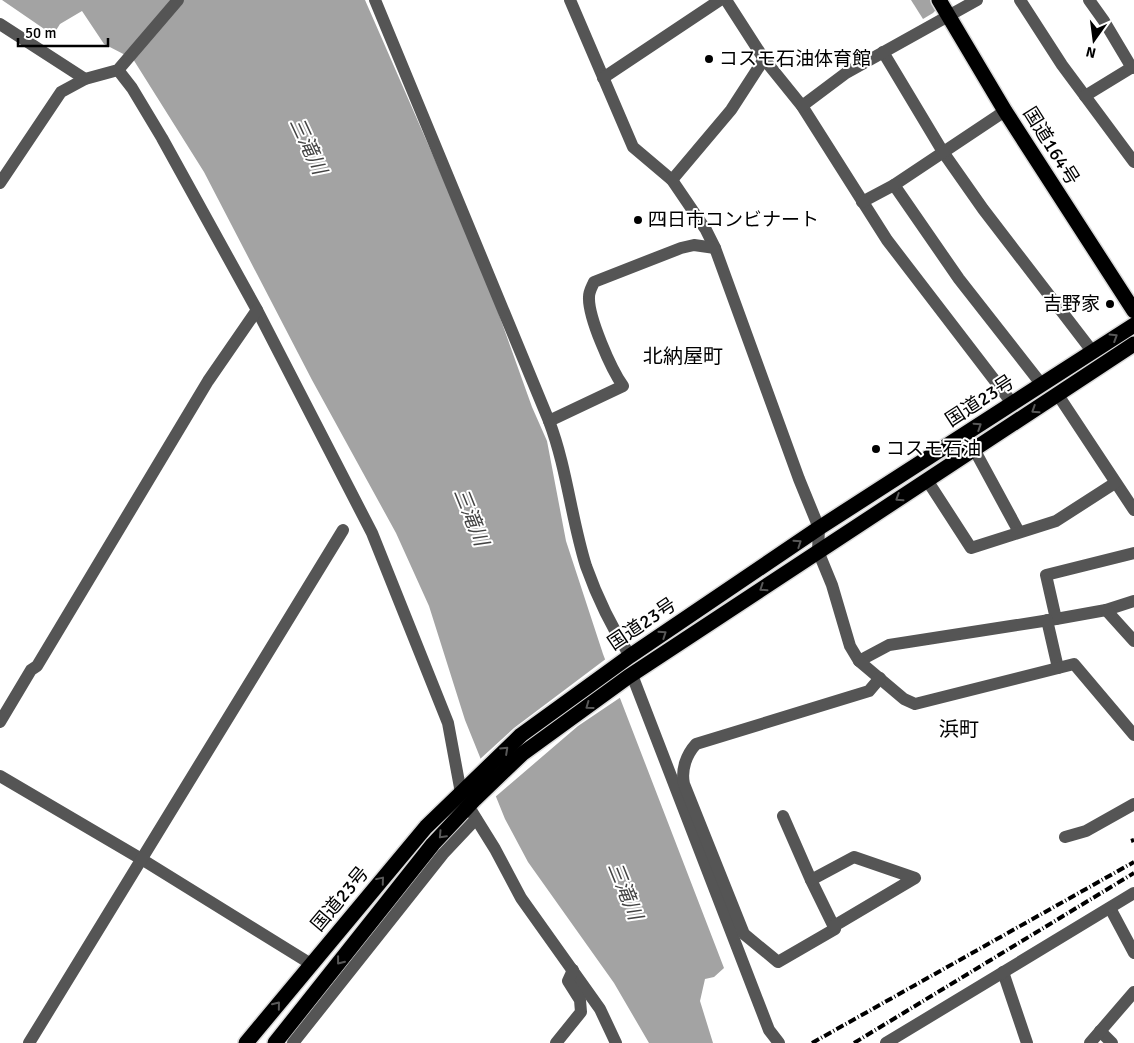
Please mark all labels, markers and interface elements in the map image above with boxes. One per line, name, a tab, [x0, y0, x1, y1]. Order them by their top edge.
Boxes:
scale bar	[18, 15, 108, 47]
north arrow	[1069, 15, 1119, 65]
text: 50 m	[25, 24, 56, 42]
text: N	[1084, 43, 1098, 62]
place label: コスモ石油体育館	[719, 47, 871, 71]
marker: コスモ石油体育館	[703, 53, 715, 65]
street label: 国道164号	[1018, 102, 1084, 190]
water label: 三滝川	[284, 114, 333, 180]
place label: 四日市コンビナート	[648, 208, 819, 232]
marker: 四日市コンビナート	[632, 214, 644, 226]
place label: 吉野家	[1043, 292, 1100, 316]
marker: 吉野家	[1104, 298, 1116, 310]
one-way arrow	[1109, 334, 1118, 344]
district label: 北納屋町	[643, 344, 723, 369]
street label: 国道23号	[941, 370, 1019, 432]
one-way arrow	[1032, 403, 1041, 413]
one-way arrow	[972, 422, 981, 432]
place label: コスモ石油	[886, 437, 981, 461]
marker: コスモ石油	[870, 443, 882, 455]
water label: 三滝川	[448, 485, 495, 551]
one-way arrow	[895, 492, 905, 501]
one-way arrow	[792, 540, 801, 549]
one-way arrow	[760, 582, 769, 591]
street label: 国道23号	[603, 592, 681, 656]
one-way arrow	[657, 630, 666, 640]
one-way arrow	[585, 700, 594, 709]
district label: 浜町	[939, 717, 979, 742]
one-way arrow	[499, 747, 508, 756]
one-way arrow	[439, 829, 448, 838]
water label: 三滝川	[602, 859, 649, 925]
street label: 国道23号	[306, 862, 374, 936]
one-way arrow	[375, 877, 384, 886]
one-way arrow	[337, 955, 346, 965]
one-way arrow	[272, 1002, 280, 1011]

